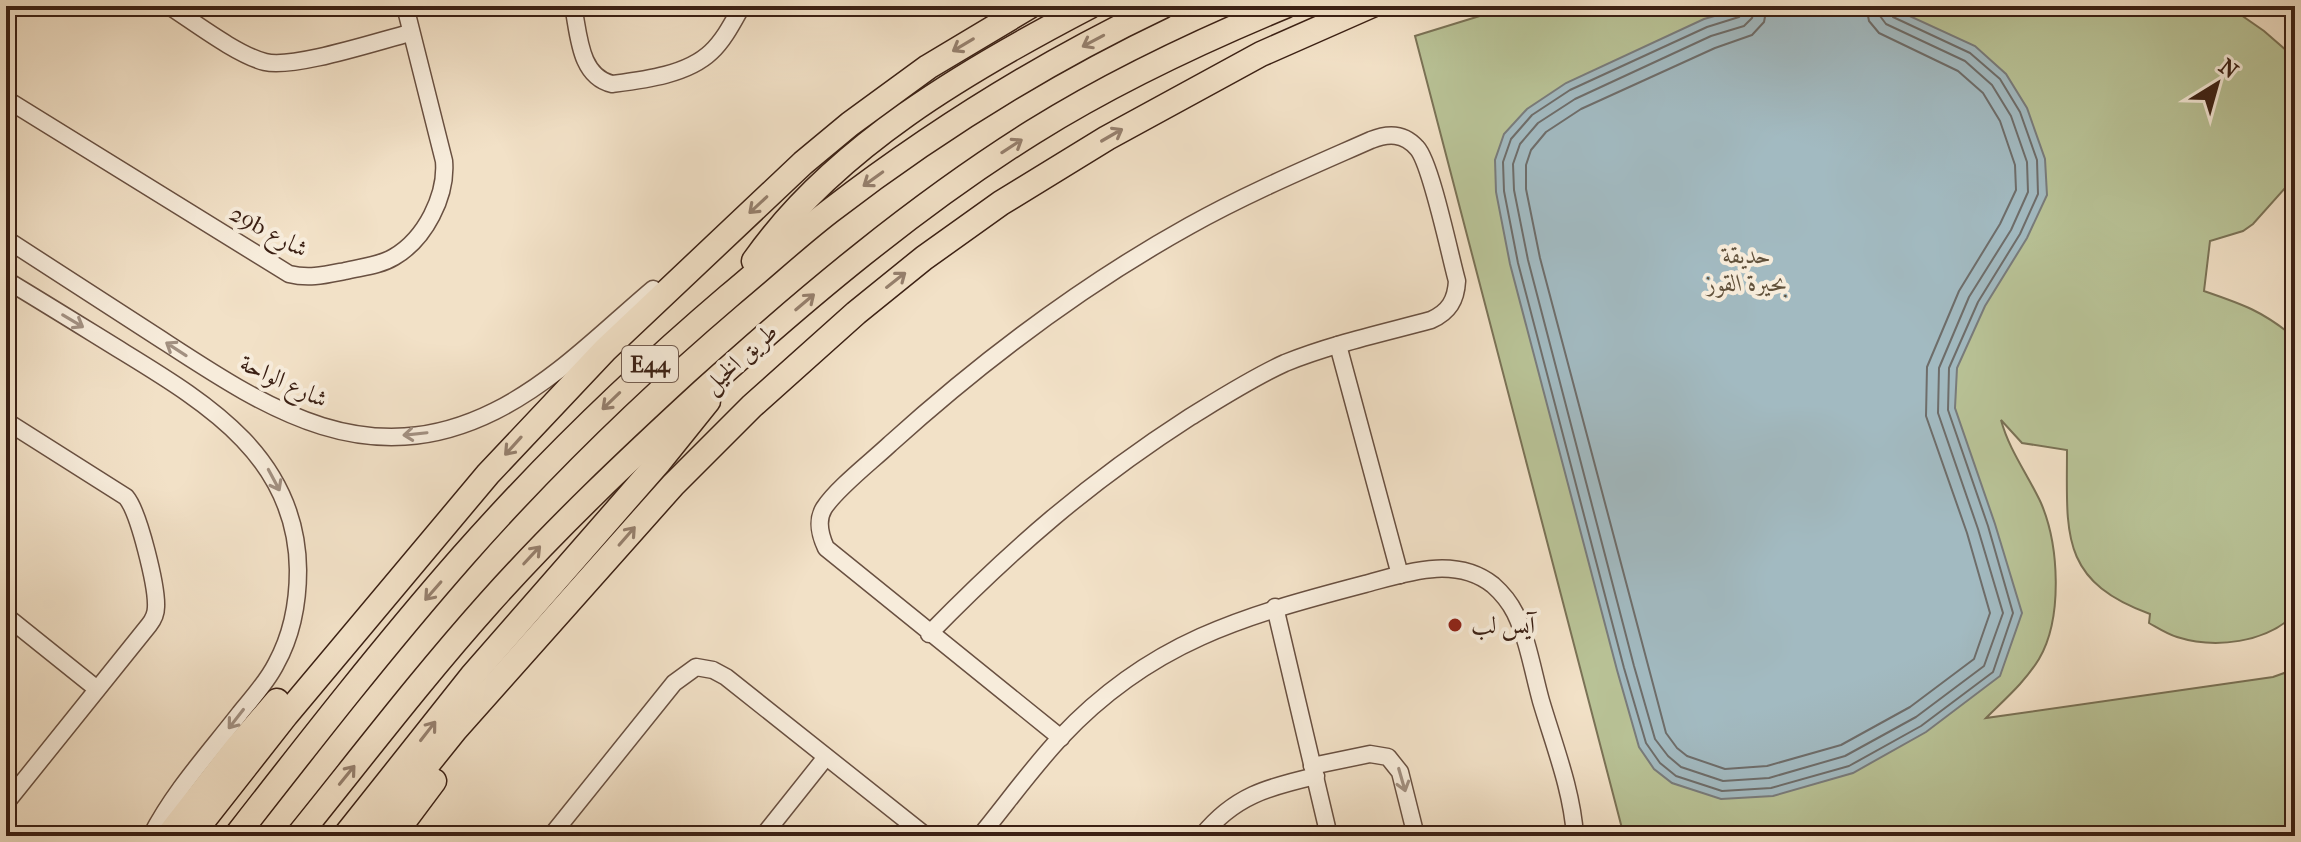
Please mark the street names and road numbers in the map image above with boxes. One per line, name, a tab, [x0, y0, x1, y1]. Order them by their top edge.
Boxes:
street label: 29b شارع	[222, 199, 313, 268]
street label: طريق الخيل	[697, 317, 785, 401]
road number: E44	[622, 346, 678, 382]
street label: شارع الواحة	[233, 349, 332, 419]

